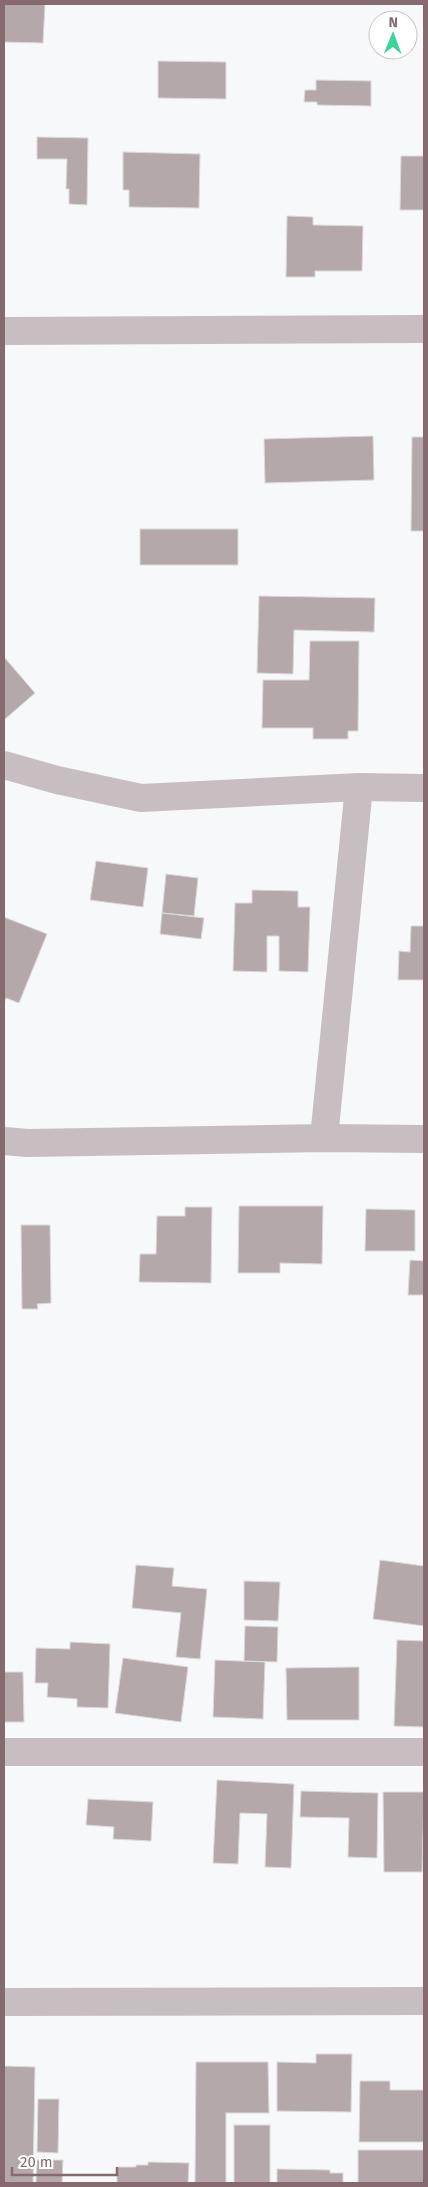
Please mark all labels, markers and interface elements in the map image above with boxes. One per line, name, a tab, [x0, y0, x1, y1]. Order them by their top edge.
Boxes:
north arrow	[368, 10, 418, 60]
text: N	[388, 14, 398, 31]
scale bar	[12, 2144, 118, 2176]
text: 20 m	[20, 2153, 53, 2171]

